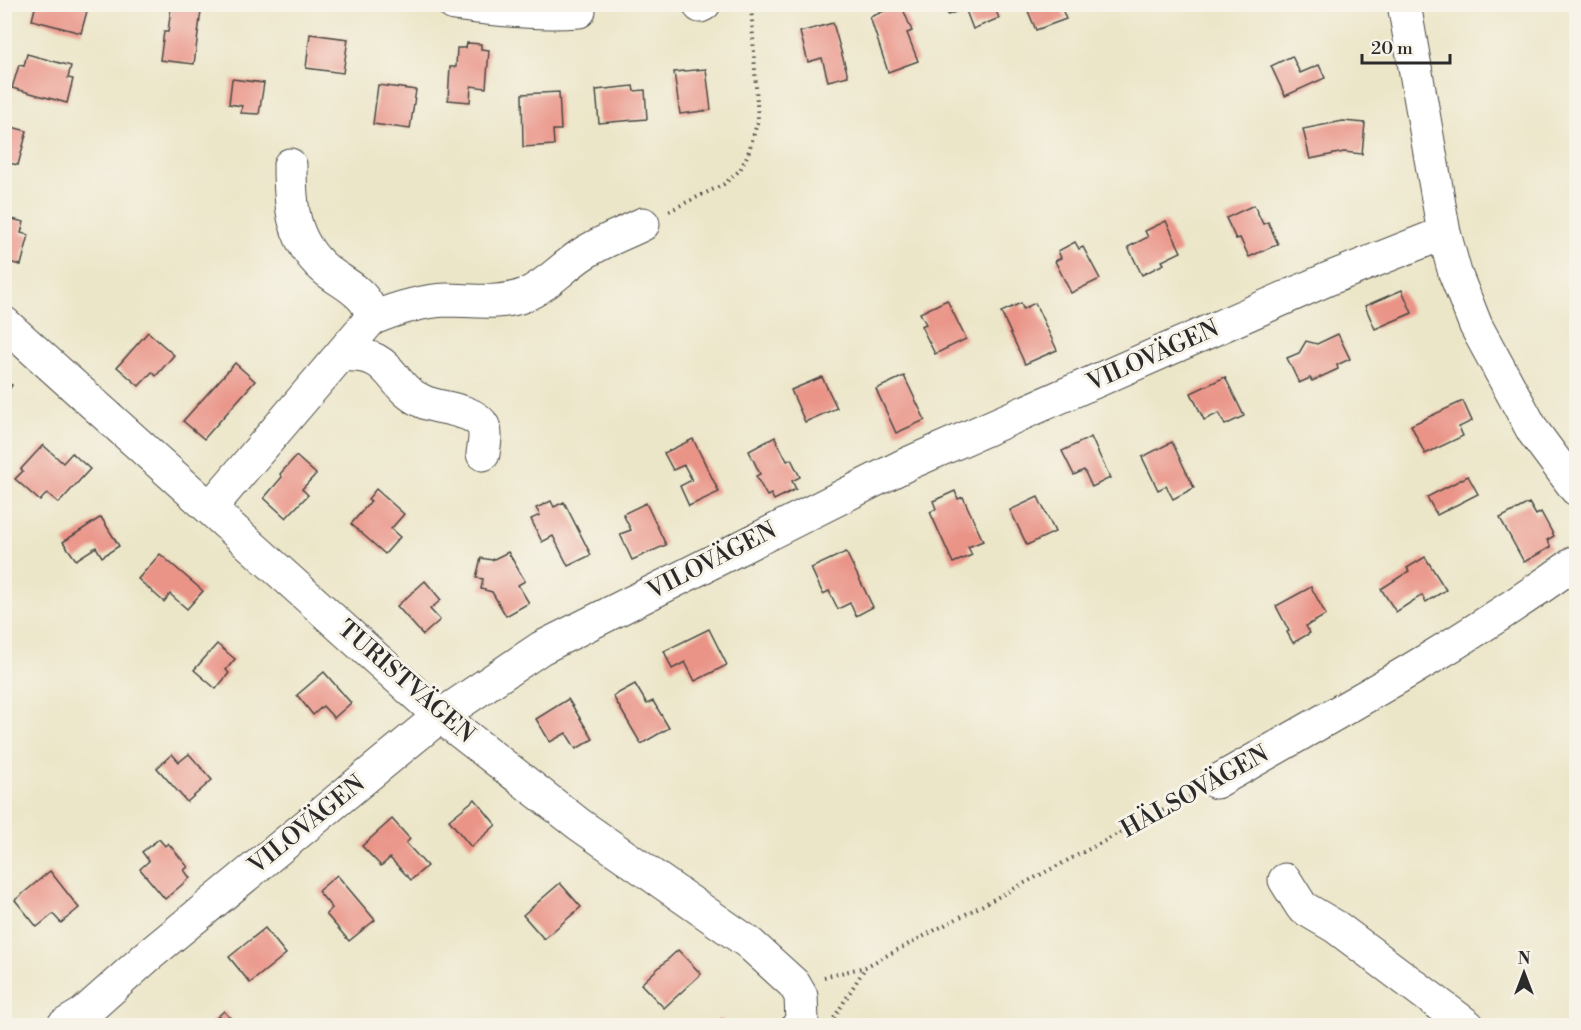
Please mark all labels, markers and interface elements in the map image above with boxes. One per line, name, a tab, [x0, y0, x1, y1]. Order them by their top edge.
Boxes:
scale bar	[1362, 27, 1450, 65]
text: 20 m	[1371, 37, 1413, 60]
street label: VILOVÄGEN	[1081, 313, 1224, 399]
street label: VILOVÄGEN	[641, 515, 782, 607]
street label: TURISTVÄGEN	[331, 613, 482, 750]
street label: HÄLSOVÄGEN	[1115, 738, 1274, 845]
street label: VILOVÄGEN	[241, 768, 371, 882]
north arrow	[1494, 943, 1554, 1003]
text: N	[1518, 949, 1531, 969]

